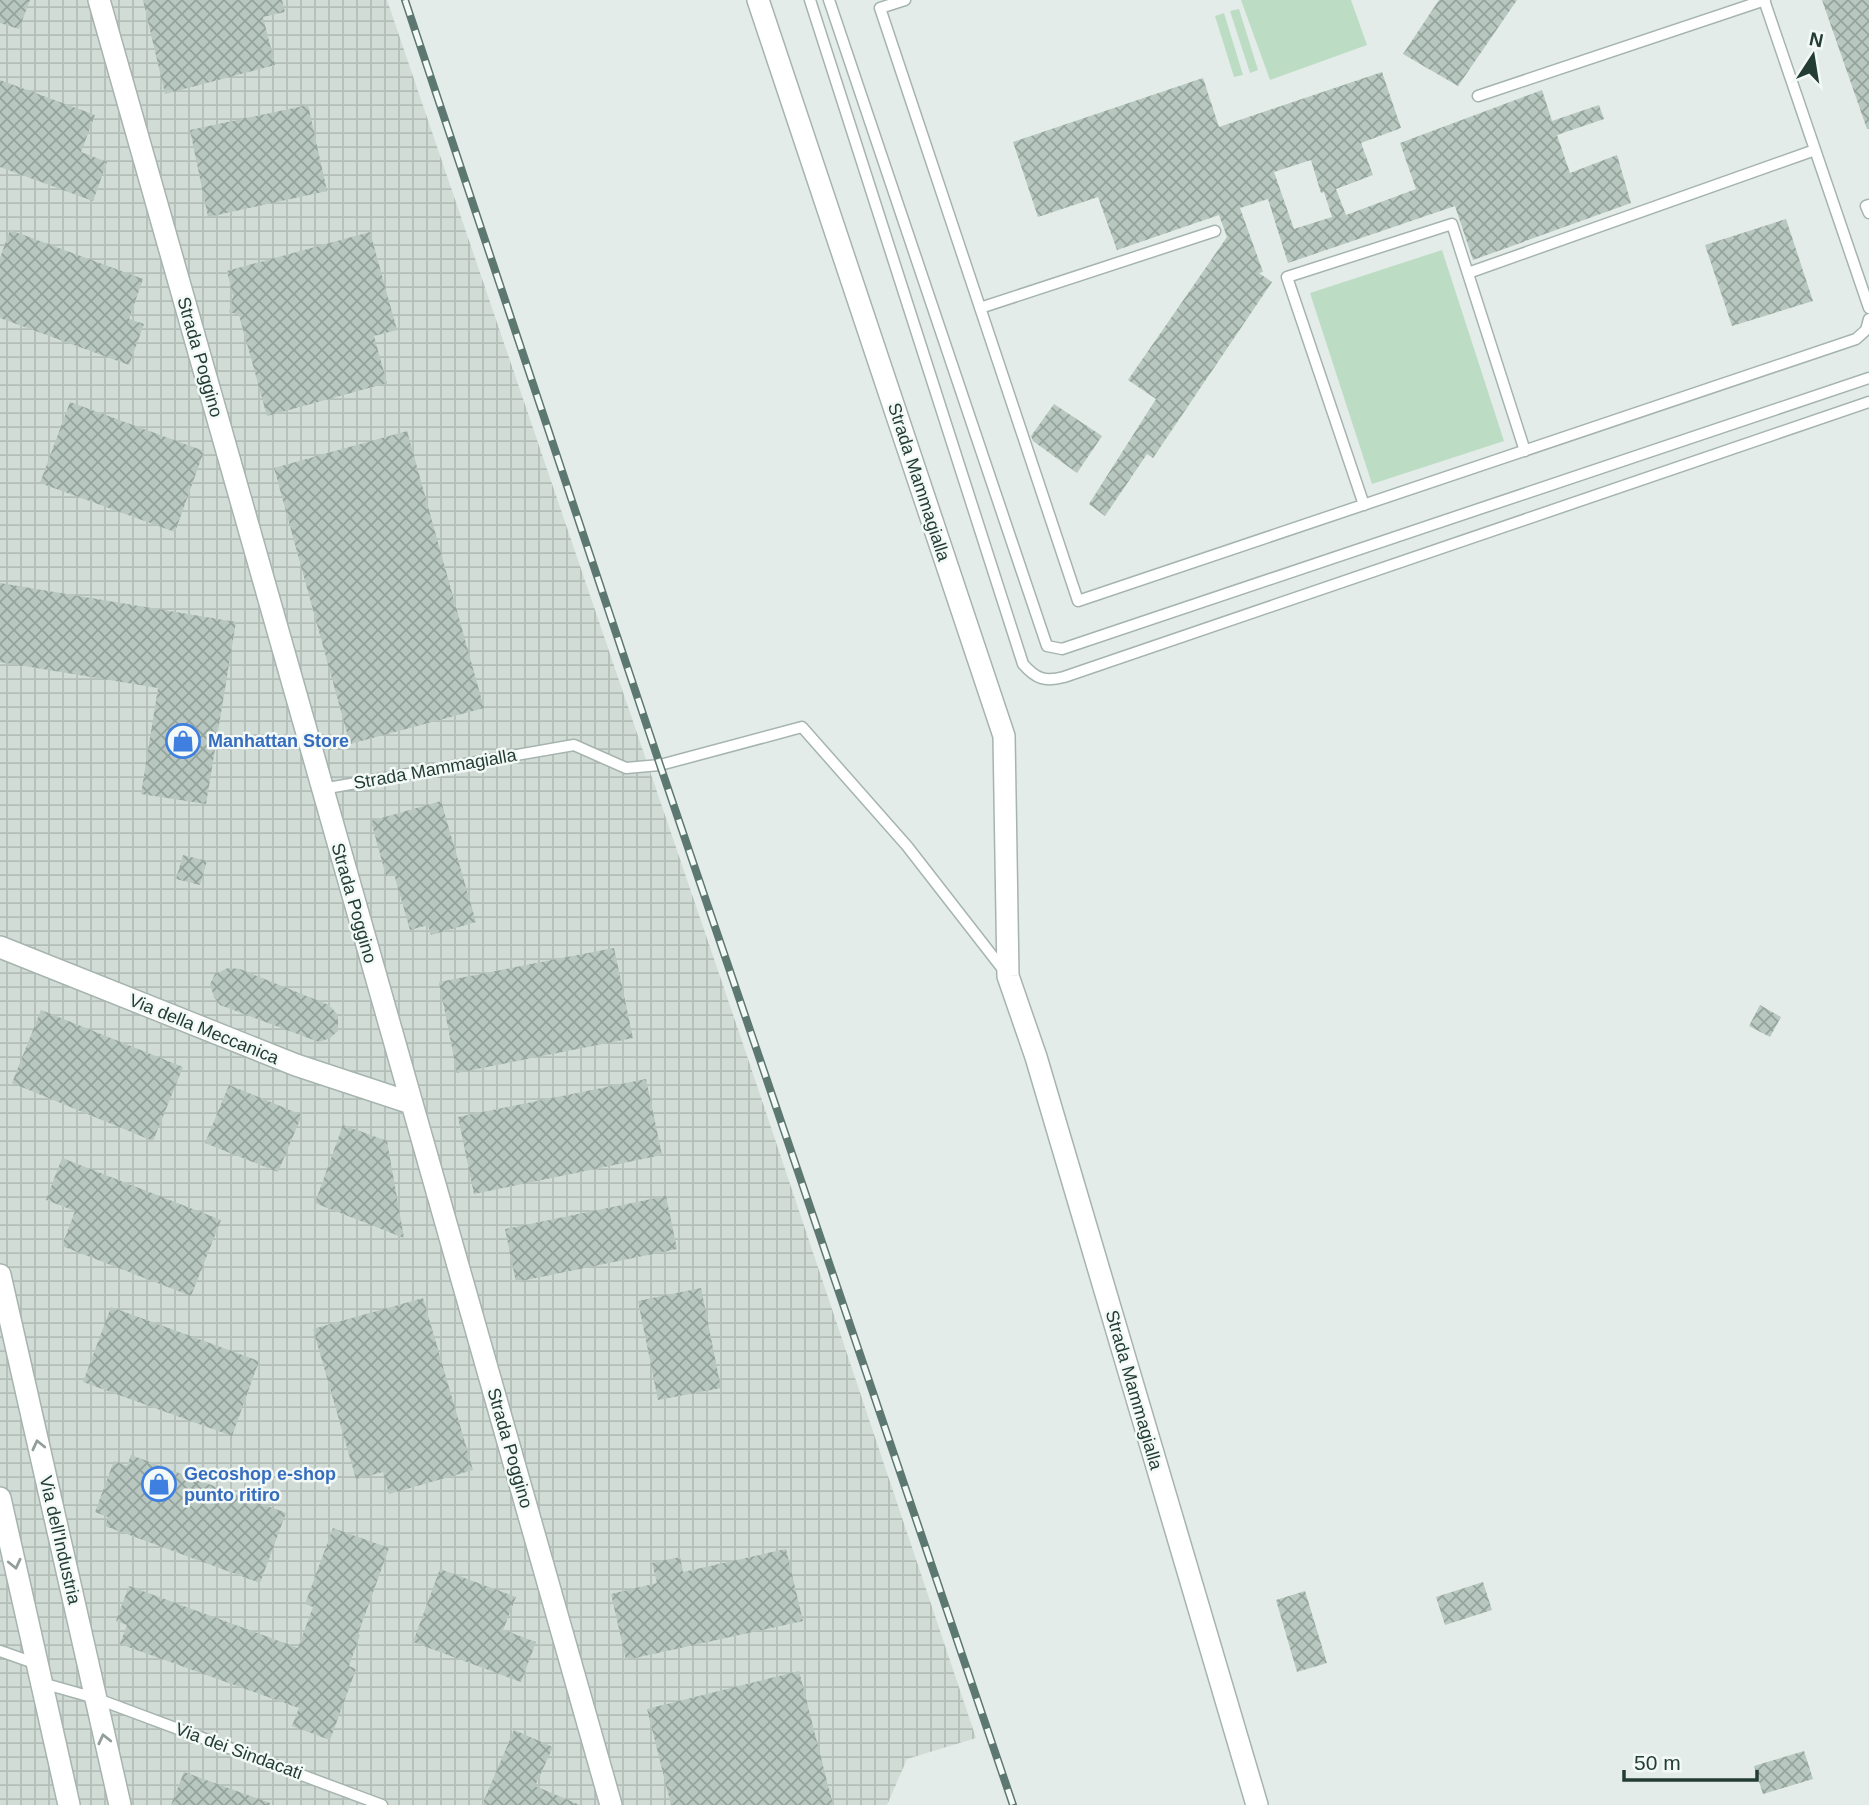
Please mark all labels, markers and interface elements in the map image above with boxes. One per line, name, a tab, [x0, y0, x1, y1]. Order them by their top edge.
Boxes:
north arrow	[1778, 21, 1848, 91]
text: N	[1808, 28, 1825, 52]
street label: Strada Poggino	[173, 295, 227, 419]
street label: Strada Mammagialla	[884, 400, 954, 565]
shop icon: Manhattan Store	[164, 722, 202, 760]
place label: Manhattan Store	[208, 731, 349, 751]
street label: Strada Mammagialla	[352, 745, 519, 793]
street label: Strada Poggino	[327, 841, 381, 965]
street label: Via della Meccanica	[126, 990, 283, 1069]
street label: Strada Mammagialla	[1102, 1308, 1167, 1473]
street label: Strada Poggino	[483, 1386, 537, 1510]
one-way arrow	[32, 1439, 46, 1451]
place label: Gecoshop e-shop punto ritiro	[184, 1464, 336, 1505]
shop icon: Gecoshop e-shop punto ritiro	[140, 1465, 178, 1503]
street label: Via dell'Industria	[36, 1474, 85, 1607]
one-way arrow	[7, 1558, 21, 1570]
street label: Via dei Sindacati	[173, 1719, 305, 1783]
one-way arrow	[98, 1733, 113, 1745]
scale bar	[1624, 1738, 1757, 1782]
text: 50 m	[1634, 1751, 1681, 1774]

